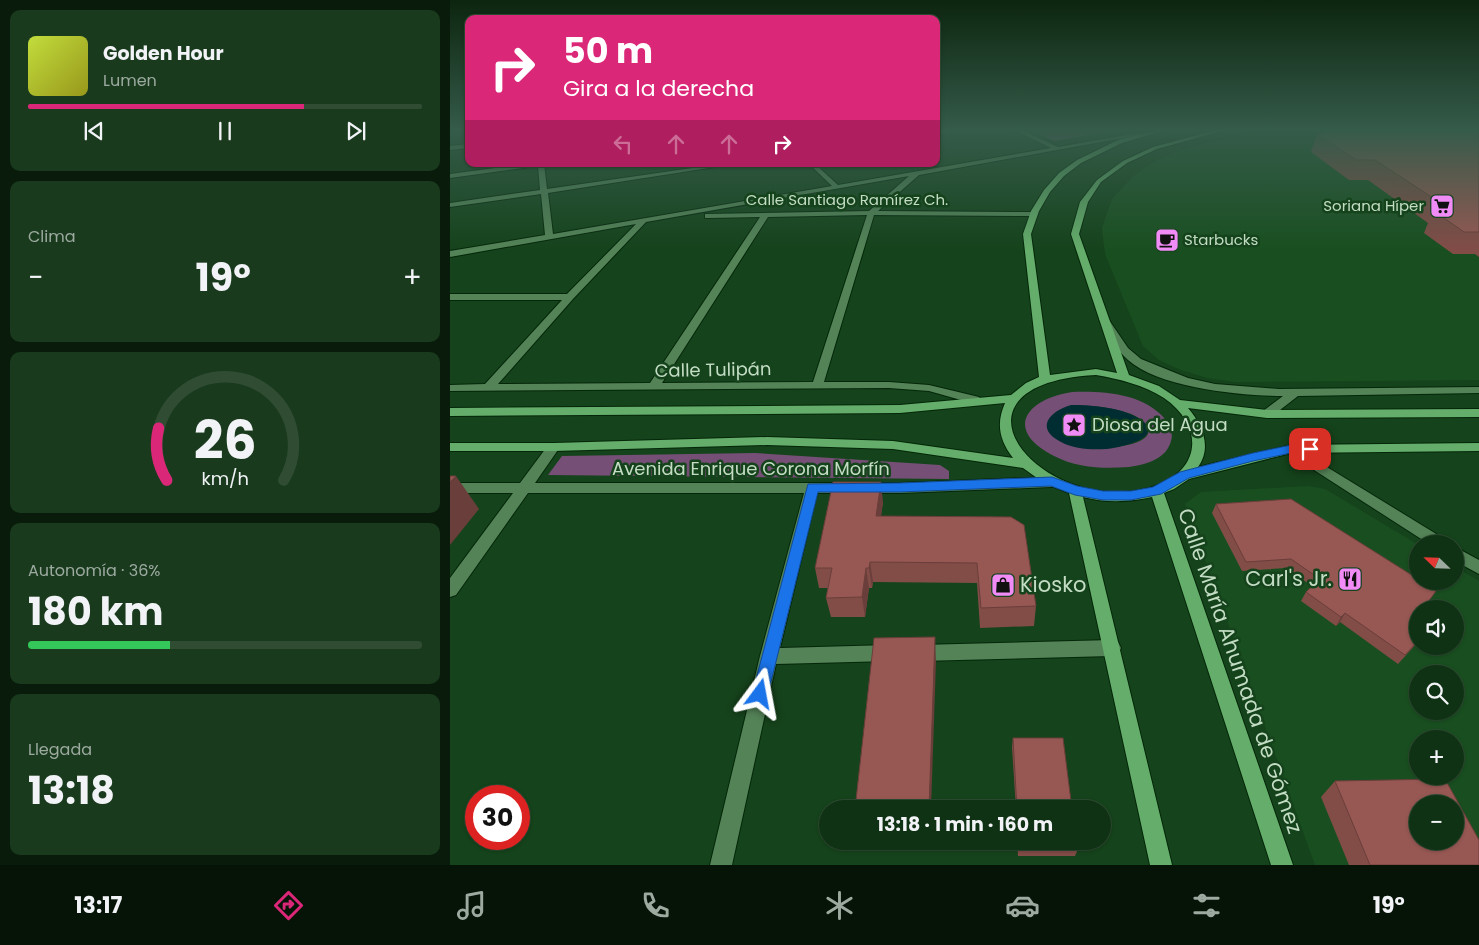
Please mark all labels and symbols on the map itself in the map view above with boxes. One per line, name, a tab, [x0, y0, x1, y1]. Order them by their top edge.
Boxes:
street label: Calle Santiago Ramírez Ch.	[746, 189, 948, 210]
supermarket icon: Soriana Híper	[1429, 193, 1455, 219]
place label: Soriana Híper	[1323, 195, 1424, 216]
cafe icon: Starbucks	[1154, 227, 1180, 253]
place label: Starbucks	[1184, 229, 1259, 250]
street label: Calle Tulipán	[654, 356, 772, 383]
place icon: Diosa del Agua	[1061, 412, 1087, 438]
place label: Diosa del Agua	[1092, 412, 1228, 437]
pin	[1289, 428, 1331, 470]
street label: Avenida Enrique Corona Morfín	[612, 456, 890, 481]
street label: Calle María Ahumada de Gómez	[1171, 504, 1310, 837]
north arrow	[1409, 535, 1464, 590]
place label: Carl's Jr.	[1245, 564, 1332, 593]
restaurant icon: Carl's Jr.	[1337, 566, 1363, 592]
place label: Kiosko	[1020, 570, 1086, 599]
shop icon: Kiosko	[990, 572, 1016, 598]
position arrow	[733, 667, 785, 719]
speed limit sign: 30	[465, 785, 530, 850]

